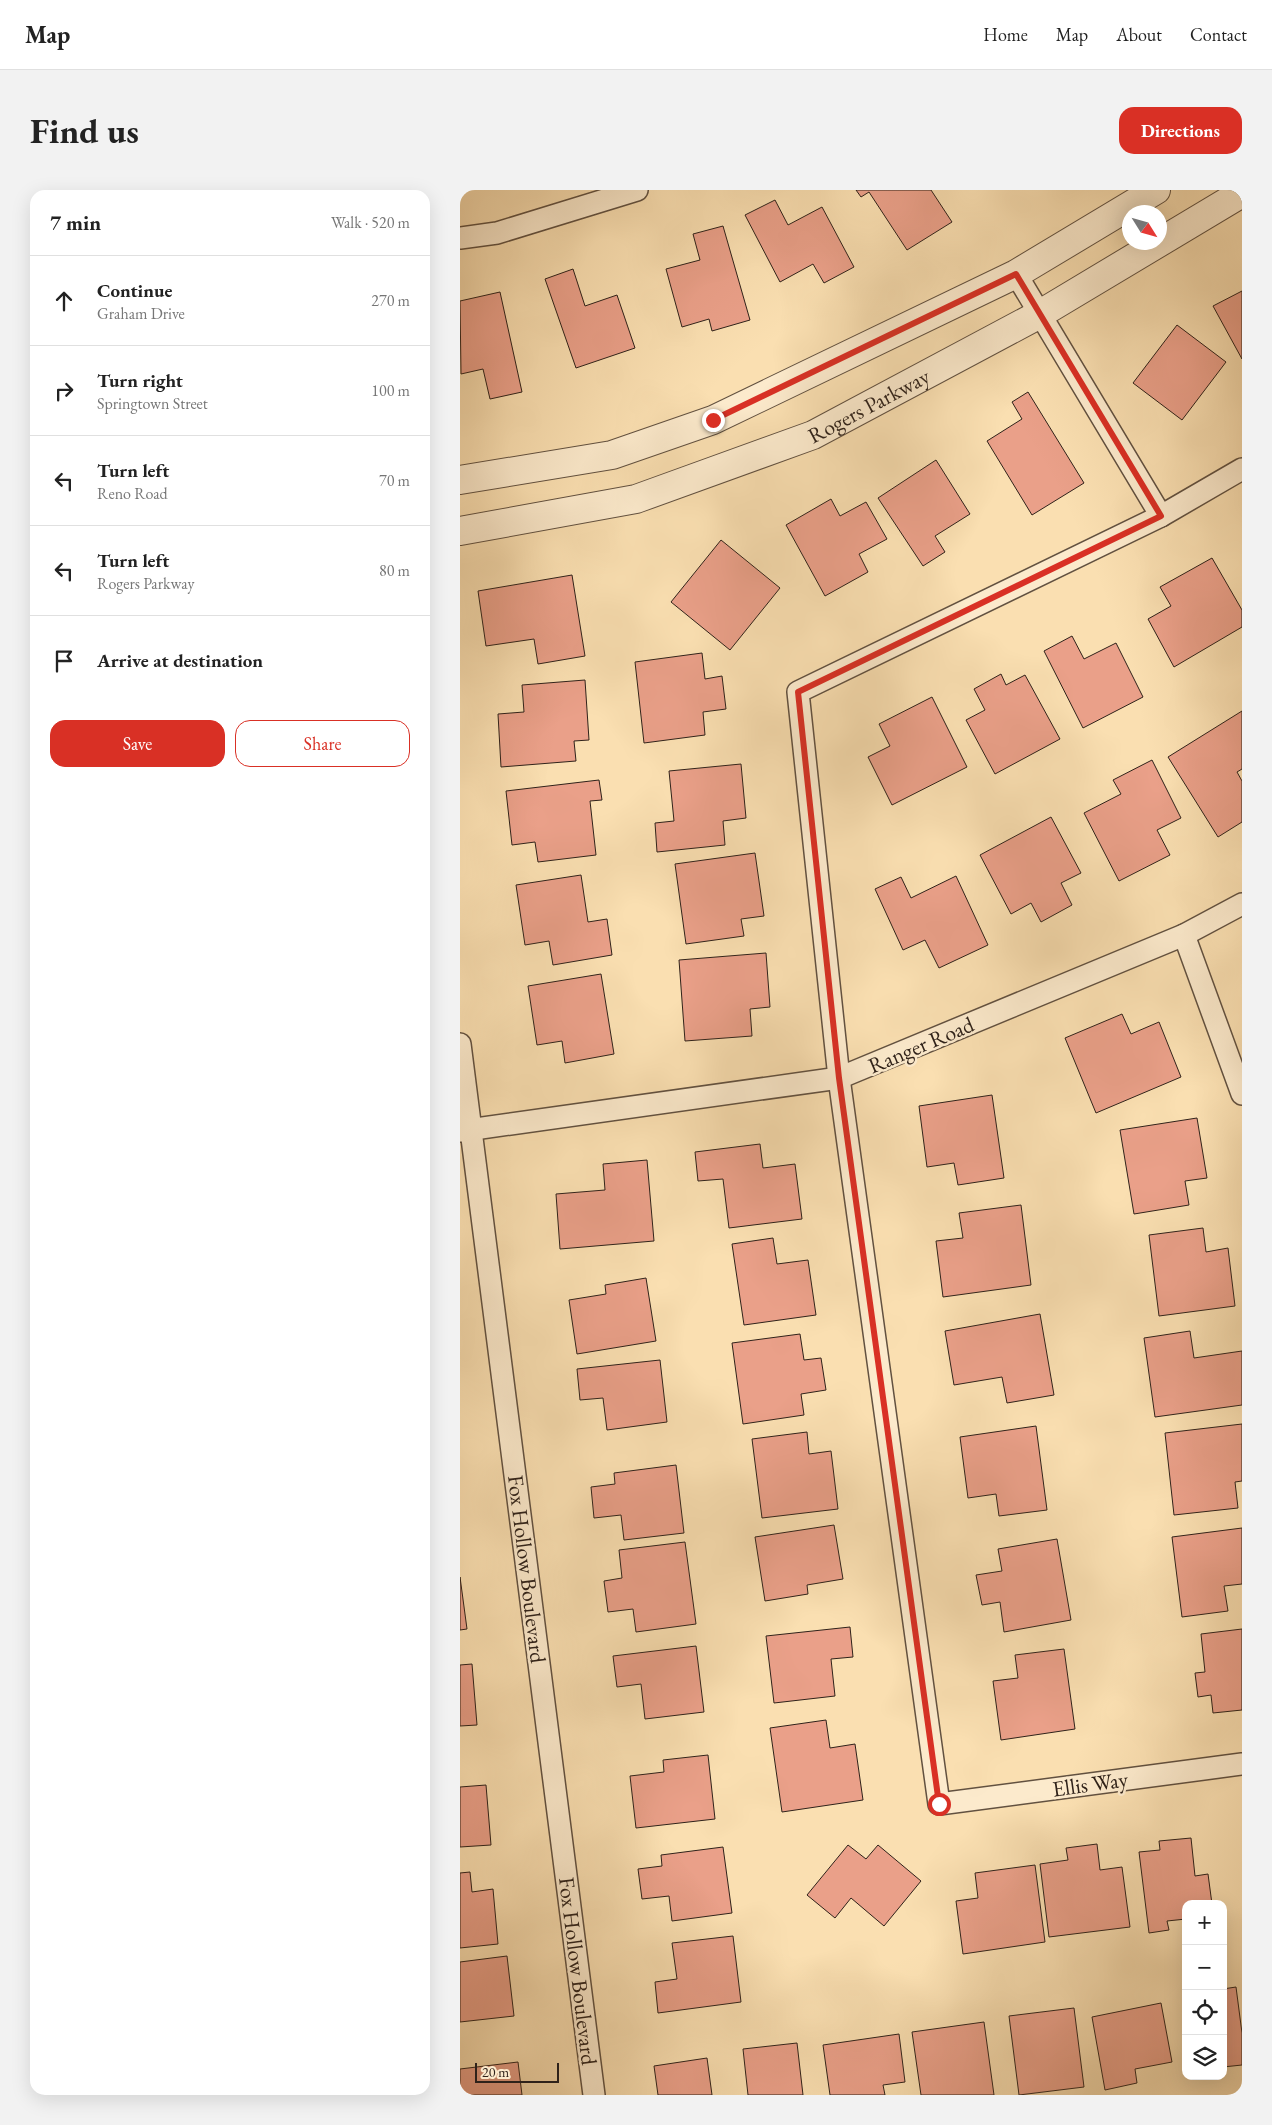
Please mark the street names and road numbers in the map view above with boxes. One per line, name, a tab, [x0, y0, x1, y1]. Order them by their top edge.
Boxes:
street label: Rogers Parkway	[803, 361, 935, 450]
street label: Ranger Road	[864, 1009, 979, 1080]
street label: Fox Hollow Boulevard	[501, 1473, 553, 1666]
street label: Ellis Way	[1050, 1764, 1130, 1804]
street label: Fox Hollow Boulevard	[552, 1875, 604, 2068]

